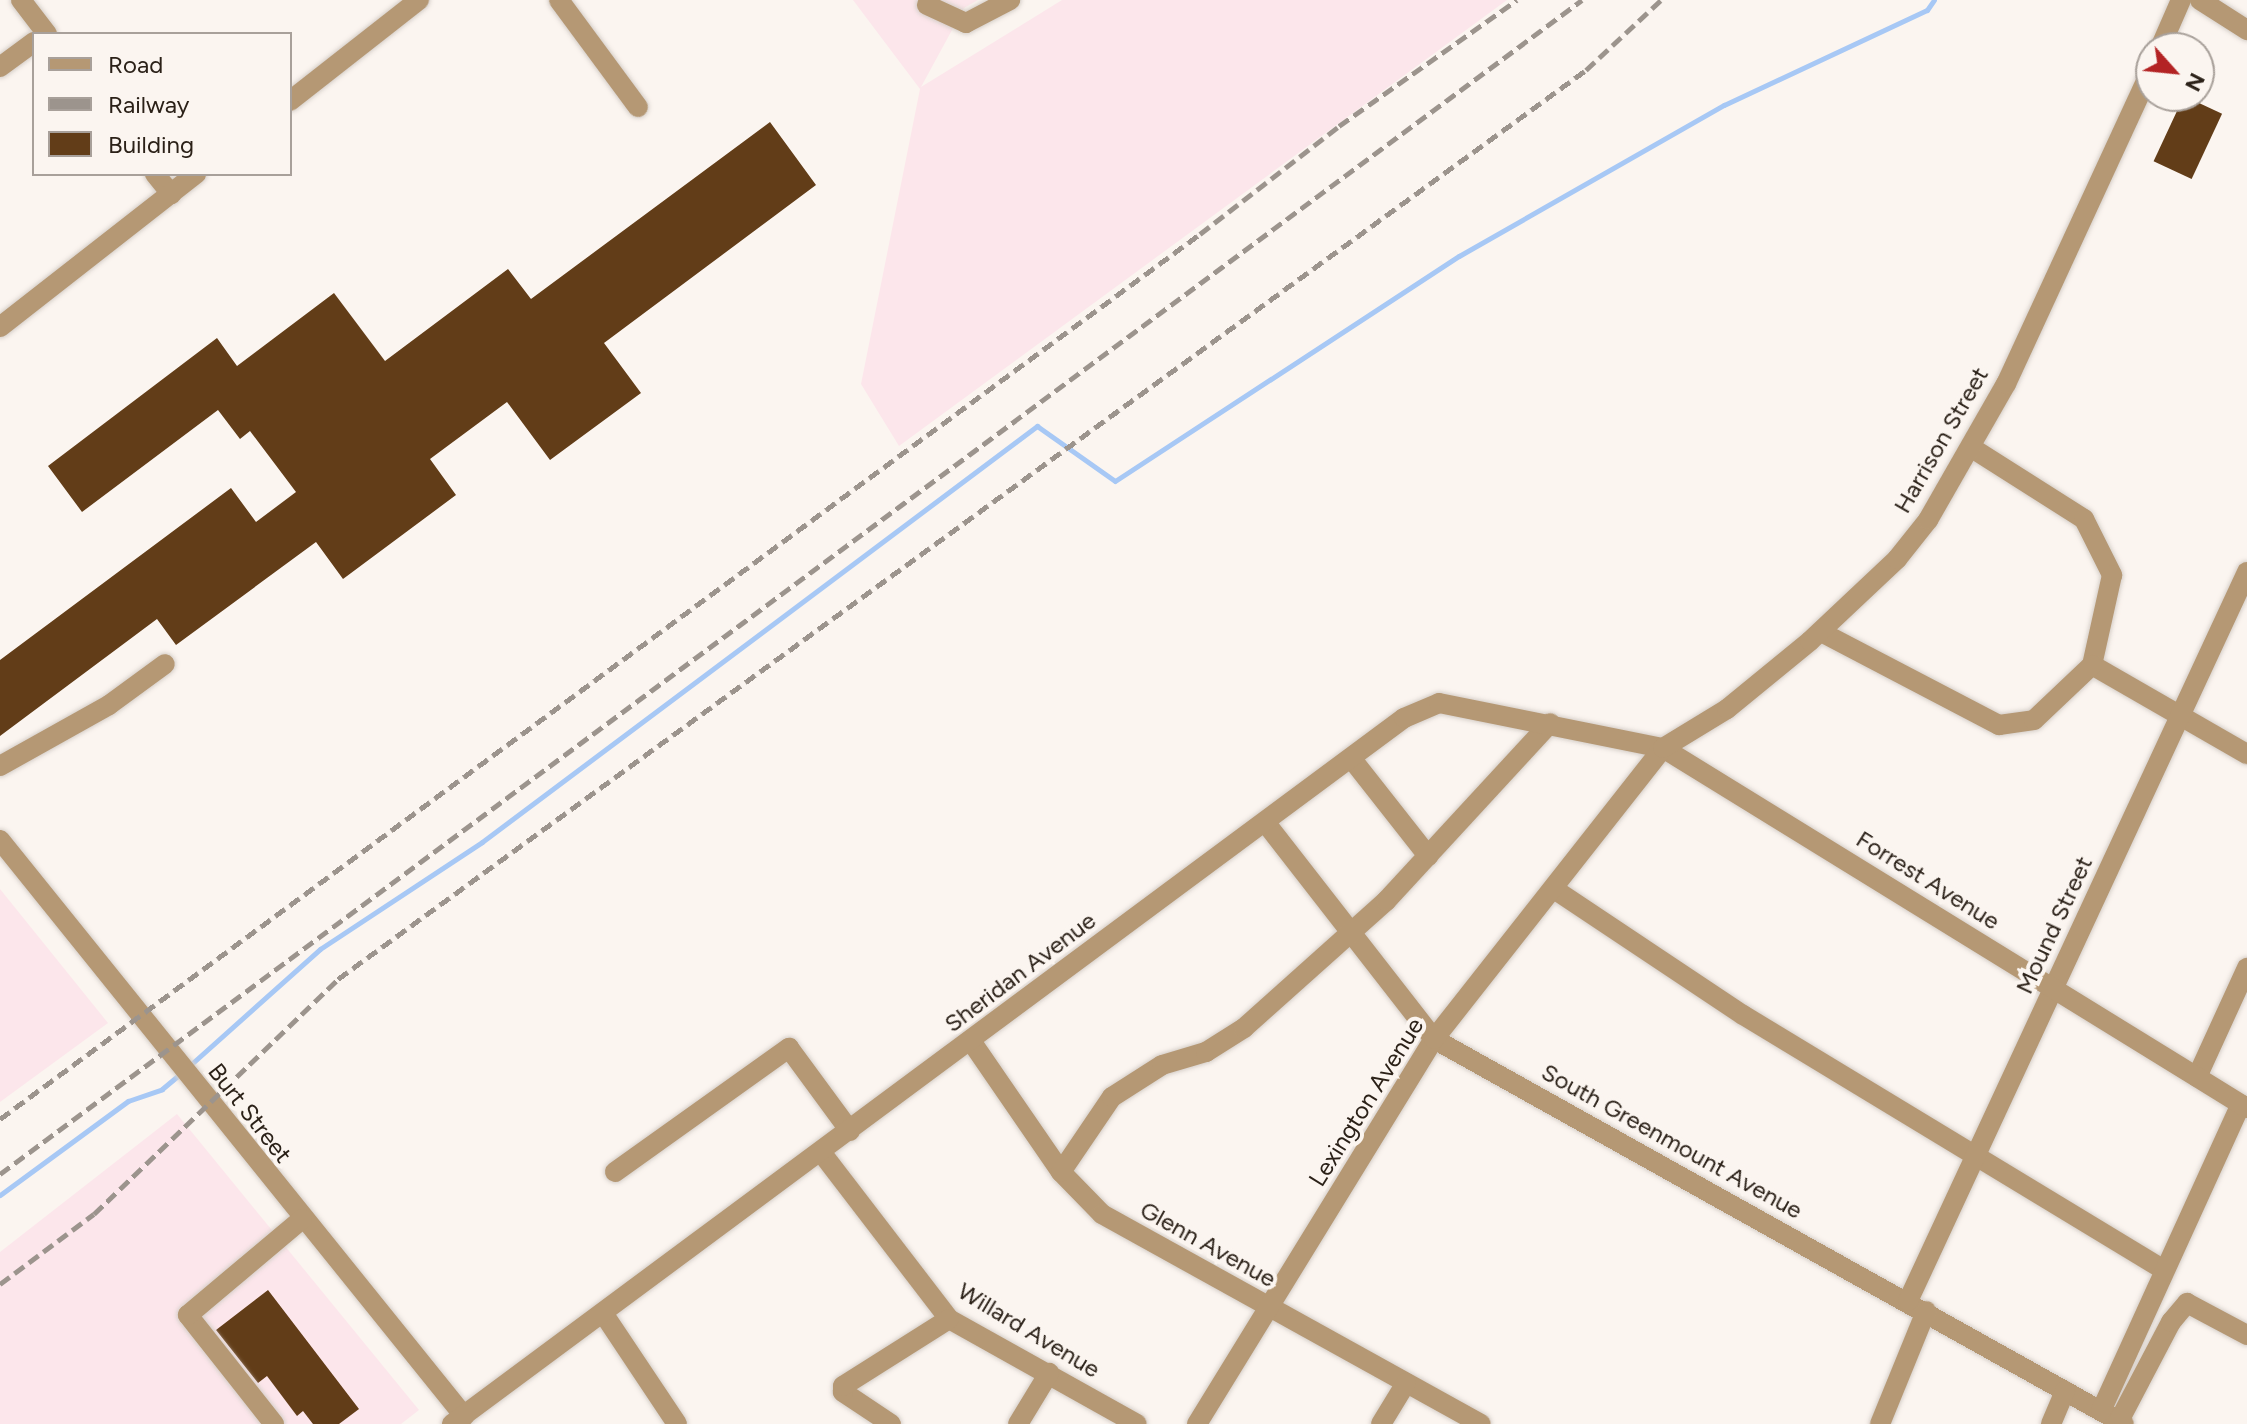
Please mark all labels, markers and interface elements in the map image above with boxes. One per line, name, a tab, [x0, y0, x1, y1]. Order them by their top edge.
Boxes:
legend	[32, 32, 292, 176]
north arrow	[2135, 32, 2215, 112]
text: Road	[108, 50, 163, 79]
text: N	[2179, 68, 2211, 96]
text: Railway	[108, 90, 189, 119]
text: Building	[108, 130, 194, 159]
street label: Harrison Street	[1888, 362, 1994, 518]
street label: Forrest Avenue	[1851, 824, 2005, 936]
street label: Mound Street	[2010, 852, 2098, 998]
street label: Sheridan Avenue	[939, 906, 1101, 1038]
street label: Lexington Avenue	[1303, 1012, 1429, 1192]
street label: Burt Street	[202, 1057, 298, 1169]
street label: South Greenmount Avenue	[1537, 1057, 1807, 1225]
street label: Glenn Avenue	[1135, 1195, 1281, 1293]
street label: Willard Avenue	[953, 1276, 1105, 1384]

